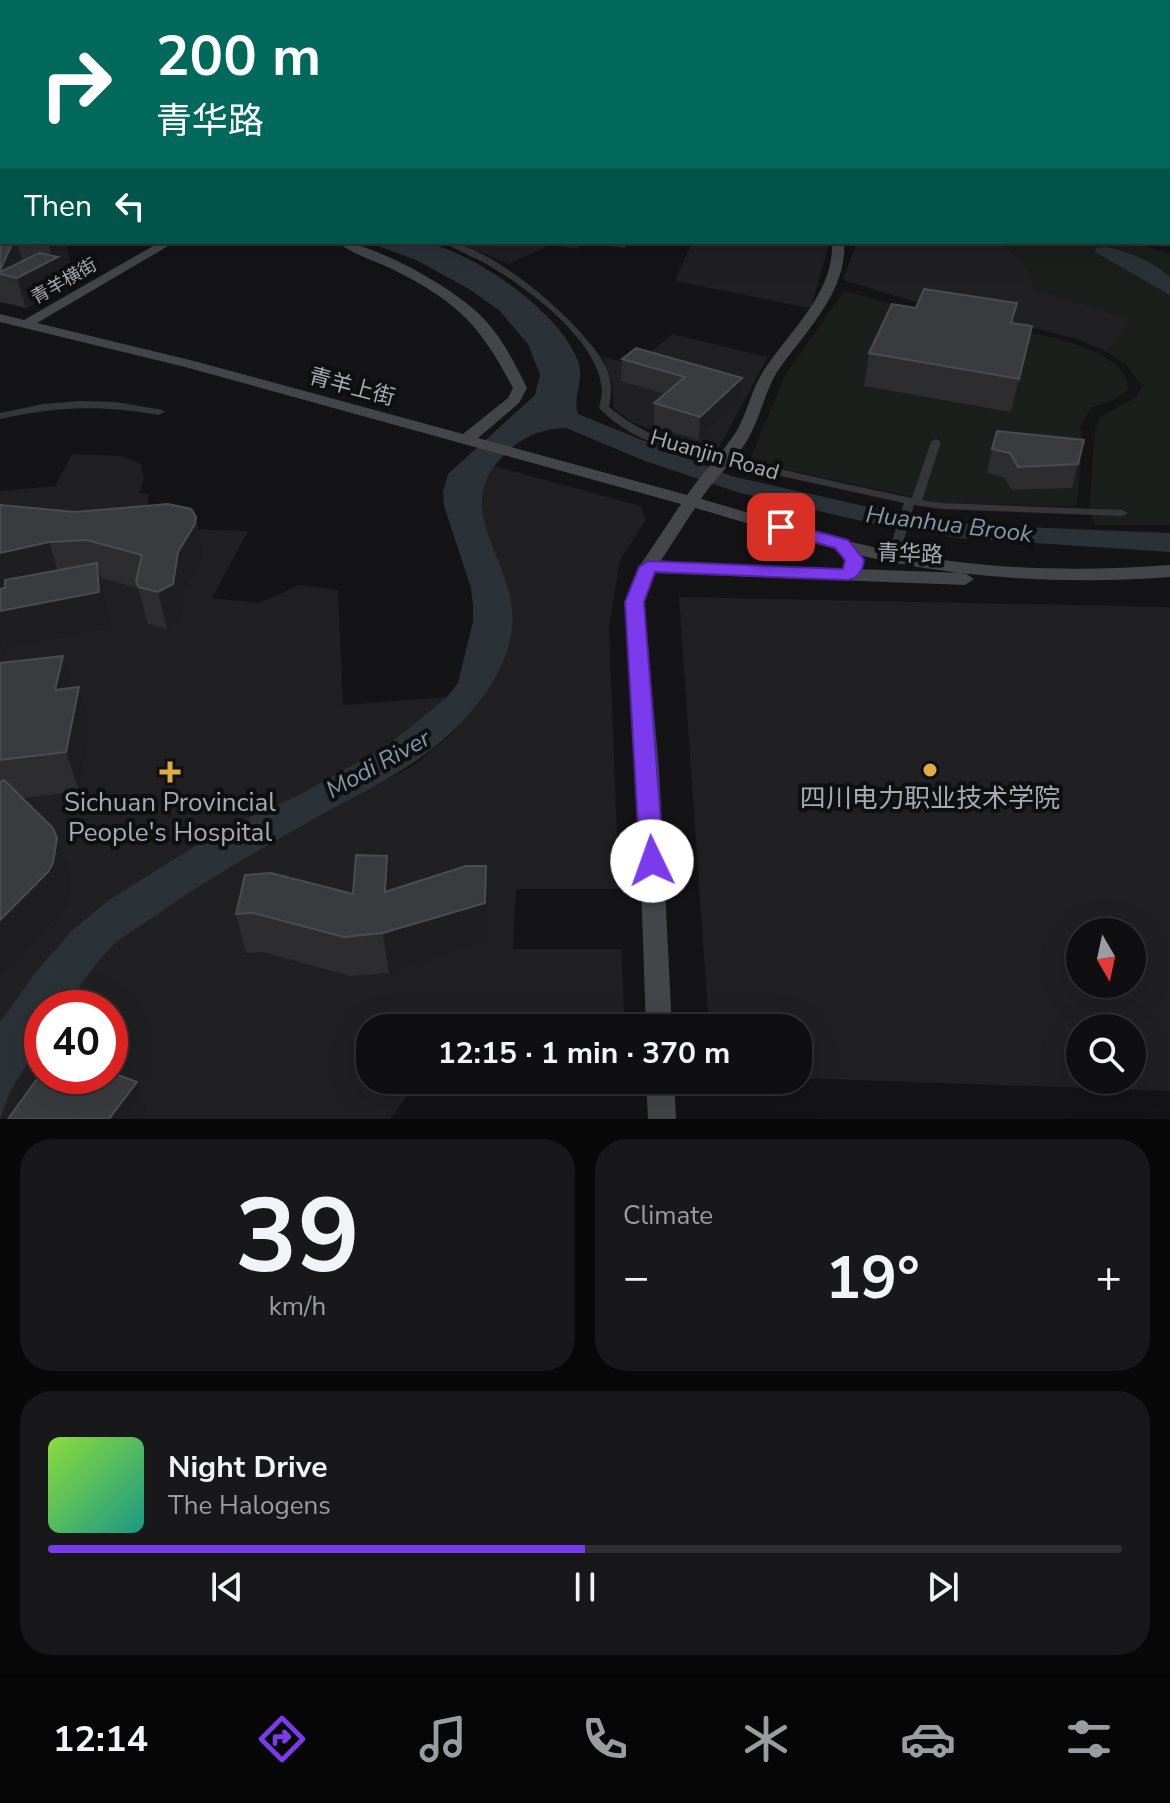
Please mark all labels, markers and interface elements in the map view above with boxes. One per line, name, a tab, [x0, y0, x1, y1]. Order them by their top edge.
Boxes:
text: 200 m	[156, 18, 321, 95]
icon: right	[24, 32, 128, 136]
text: 青华路	[156, 97, 264, 146]
icon: left	[108, 184, 152, 228]
text: Then	[24, 186, 92, 227]
street label: 青羊横街	[27, 253, 101, 309]
street label: 青羊上街	[305, 361, 398, 413]
street label: Huanjin Road	[647, 422, 783, 488]
pin	[747, 493, 815, 561]
water label: Huanhua Brook	[864, 498, 1035, 550]
icon: arrive	[759, 505, 803, 549]
street label: 青华路	[876, 538, 943, 570]
water label: Modi River	[320, 722, 437, 806]
marker: Sichuan Provincial People's Hospital	[159, 761, 181, 783]
marker: 四川电力职业技术学院	[921, 761, 939, 779]
place label: 四川电力职业技术学院	[800, 781, 1060, 816]
place label: Sichuan Provincial People's Hospital	[64, 785, 276, 850]
position arrow	[610, 819, 694, 903]
north arrow	[1066, 918, 1146, 998]
map controls	[1066, 918, 1146, 1094]
speed limit sign: 40	[24, 990, 128, 1094]
button: search	[1066, 1014, 1146, 1094]
text: 12:15 · 1 min · 370 m	[438, 1033, 730, 1074]
text: 39	[235, 1166, 360, 1308]
text: Climate	[623, 1198, 713, 1233]
text: 19°	[825, 1237, 920, 1319]
text: −	[623, 1248, 649, 1308]
text: +	[1096, 1248, 1122, 1308]
text: km/h	[269, 1289, 326, 1324]
text: Night Drive	[168, 1447, 327, 1488]
text: The Halogens	[168, 1488, 331, 1523]
icon: previous	[205, 1565, 249, 1609]
icon: pause	[563, 1565, 607, 1609]
icon: next	[921, 1565, 965, 1609]
icon: directions	[254, 1711, 310, 1767]
icon: music	[415, 1711, 471, 1767]
icon: phone	[577, 1711, 633, 1767]
icon: climate	[738, 1711, 794, 1767]
icon: car	[900, 1711, 956, 1767]
icon: filters	[1061, 1711, 1117, 1767]
text: 12:14	[53, 1715, 148, 1764]

